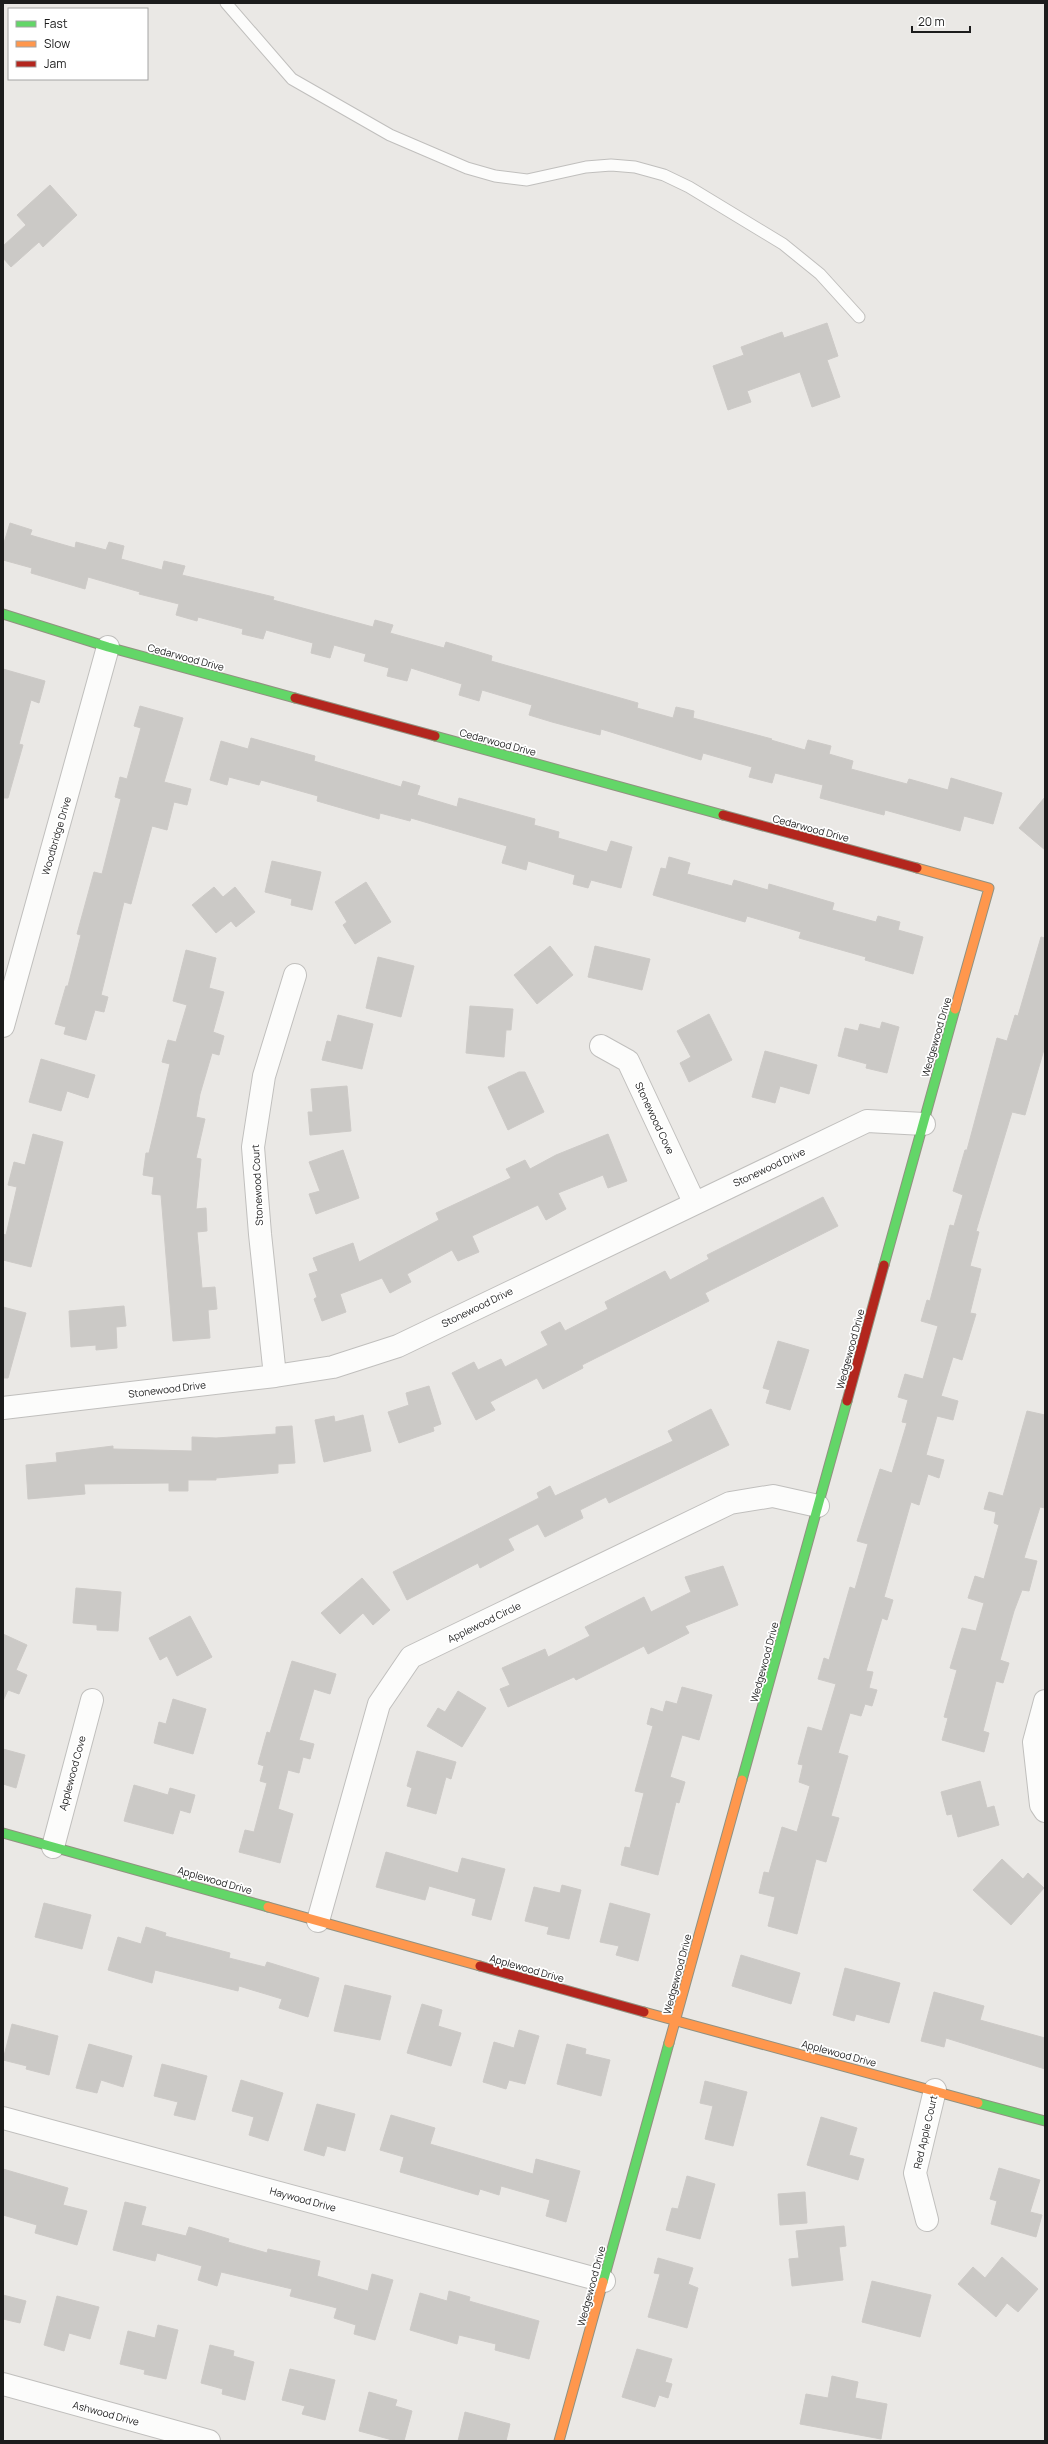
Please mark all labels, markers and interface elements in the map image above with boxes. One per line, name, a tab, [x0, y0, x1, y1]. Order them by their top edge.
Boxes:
legend	[8, 8, 148, 80]
scale bar	[912, 8, 970, 34]
text: 20 m	[918, 13, 945, 30]
text: Fast	[44, 15, 68, 32]
text: Slow	[44, 35, 70, 52]
text: Jam	[44, 55, 66, 72]
street label: Cedarwood Drive	[146, 640, 226, 674]
street label: Cedarwood Drive	[458, 725, 538, 759]
street label: Woodbridge Drive	[38, 795, 74, 877]
street label: Cedarwood Drive	[771, 811, 851, 845]
street label: Wedgewood Drive	[918, 995, 954, 1079]
street label: Stonewood Cove	[632, 1080, 678, 1157]
street label: Stonewood Court	[248, 1144, 266, 1226]
street label: Stonewood Drive	[731, 1144, 807, 1190]
street label: Stonewood Drive	[439, 1284, 515, 1330]
street label: Wedgewood Drive	[833, 1307, 868, 1391]
street label: Stonewood Drive	[127, 1377, 207, 1401]
street label: Applewood Circle	[445, 1598, 523, 1646]
street label: Wedgewood Drive	[747, 1620, 782, 1704]
street label: Applewood Cove	[55, 1734, 89, 1812]
street label: Applewood Drive	[176, 1863, 254, 1897]
street label: Wedgewood Drive	[660, 1932, 695, 2016]
street label: Applewood Drive	[488, 1951, 566, 1985]
street label: Applewood Drive	[800, 2036, 878, 2070]
street label: Red Apple Court	[910, 2094, 940, 2170]
street label: Haywood Drive	[268, 2183, 338, 2215]
street label: Wedgewood Drive	[574, 2244, 609, 2328]
street label: Ashwood Drive	[71, 2397, 141, 2429]

